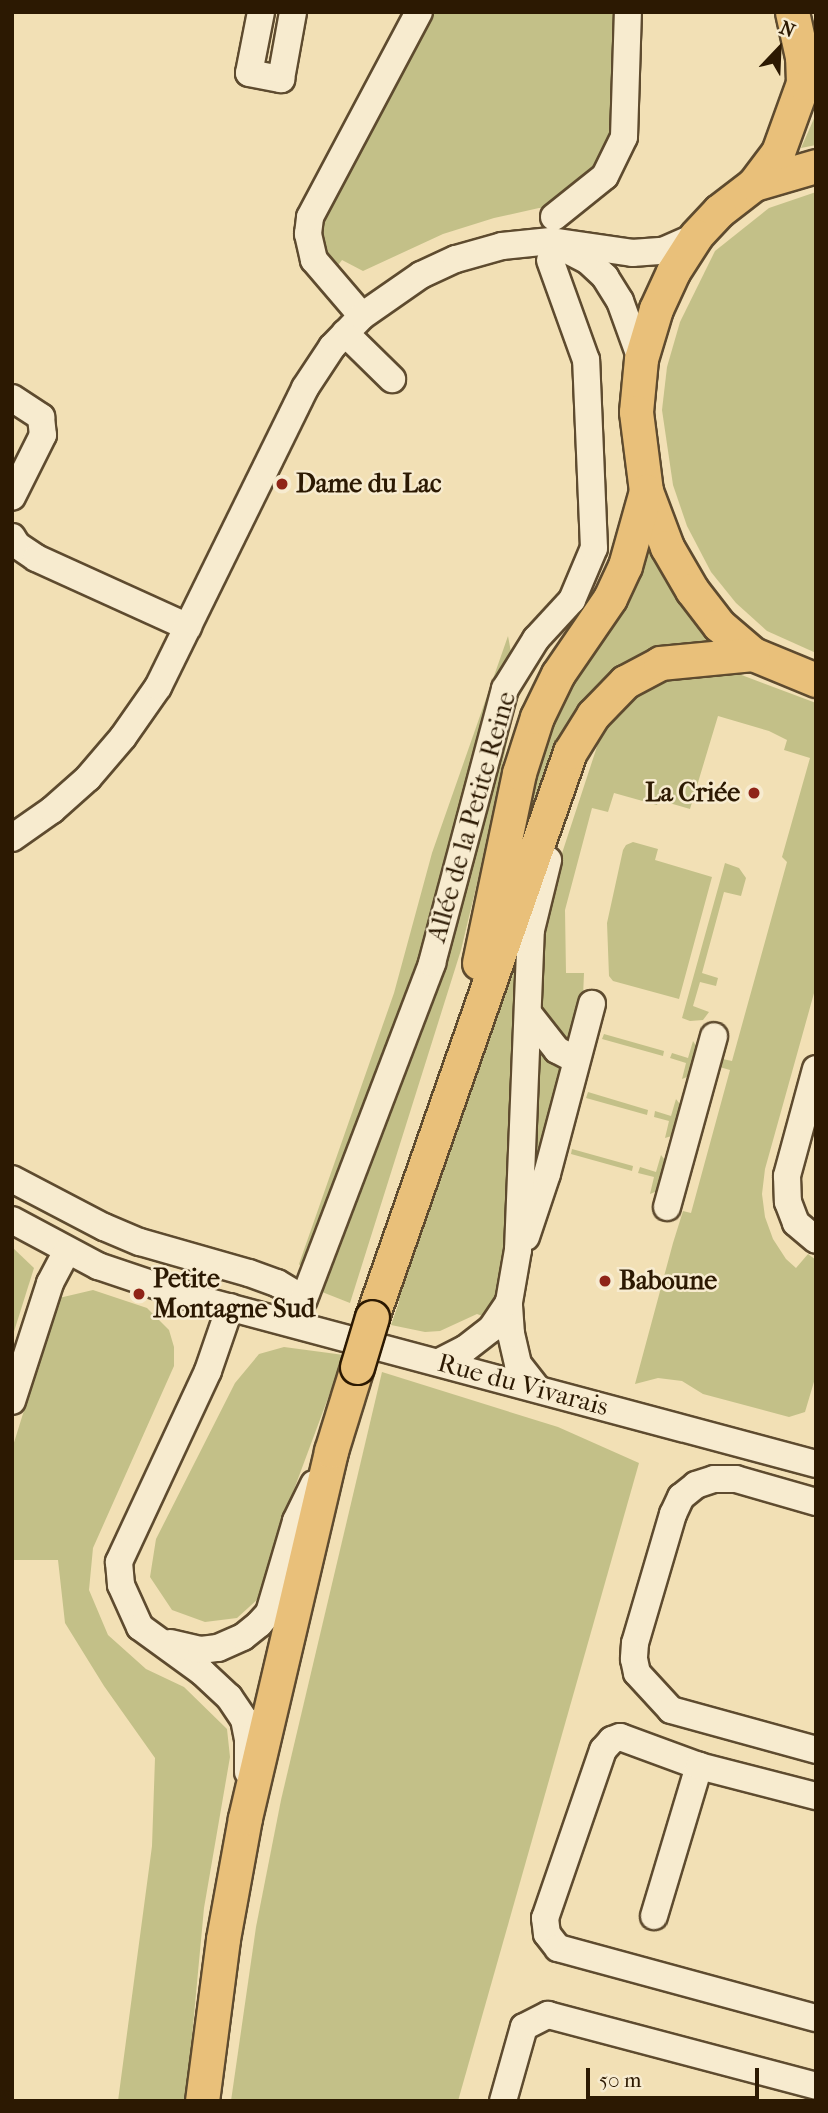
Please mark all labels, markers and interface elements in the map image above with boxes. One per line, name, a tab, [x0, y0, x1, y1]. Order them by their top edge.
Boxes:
north arrow	[744, 14, 814, 84]
text: N	[776, 17, 798, 43]
place label: Dame du Lac	[296, 468, 441, 500]
marker: Dame du Lac	[274, 476, 290, 492]
street label: Allée de la Petite Reine	[421, 688, 523, 946]
place label: La Criée	[645, 777, 740, 809]
marker: La Criée	[746, 785, 762, 801]
place label: Petite Montagne Sud	[153, 1263, 315, 1324]
place label: Baboune	[619, 1265, 717, 1297]
marker: Baboune	[597, 1273, 613, 1289]
marker: Petite Montagne Sud	[131, 1286, 147, 1302]
street label: Rue du Vivarais	[434, 1347, 612, 1423]
scale bar	[590, 2054, 763, 2098]
text: 50 m	[599, 2068, 642, 2092]

